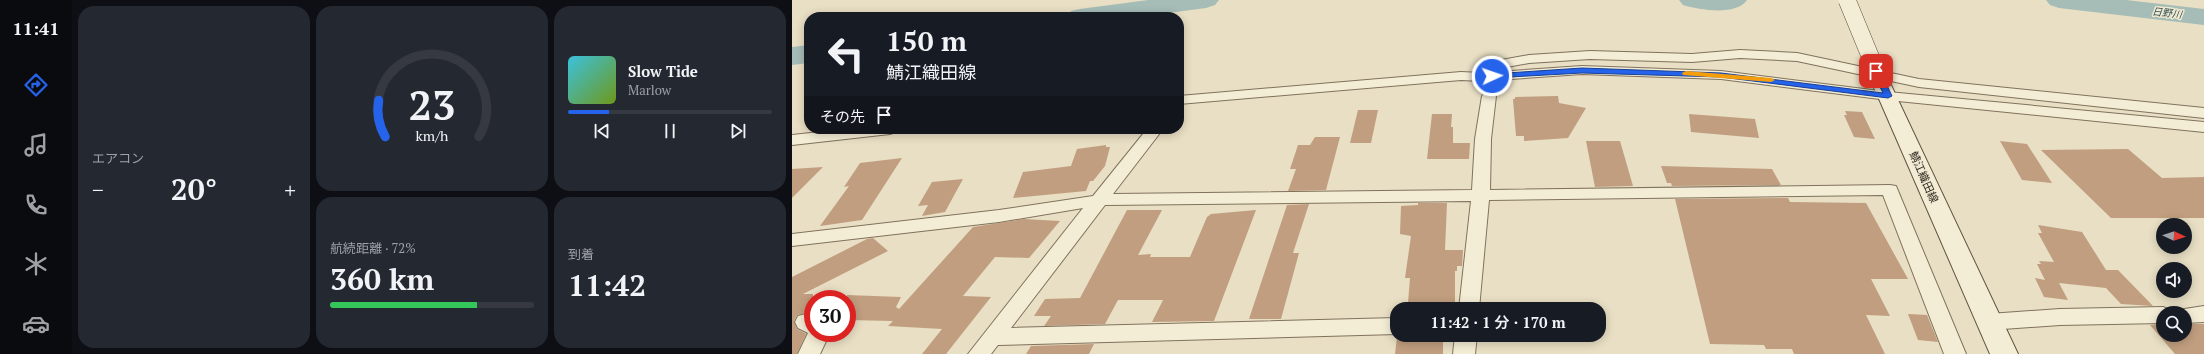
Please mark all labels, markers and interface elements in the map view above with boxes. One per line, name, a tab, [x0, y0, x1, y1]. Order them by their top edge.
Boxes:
water label: 日野川	[2151, 5, 2184, 21]
text: 11:41	[13, 16, 59, 40]
text: 150 m	[886, 22, 967, 59]
icon: left	[820, 28, 872, 80]
pin	[1859, 54, 1893, 88]
position arrow	[1471, 55, 1513, 97]
text: 鯖江織田線	[886, 60, 976, 84]
icon: arrive	[1865, 60, 1887, 82]
text: Slow Tide	[628, 61, 698, 81]
icon: directions	[22, 71, 50, 99]
text: 23	[408, 76, 456, 131]
text: Marlow	[628, 81, 671, 99]
icon: arrive	[873, 104, 895, 126]
text: その先	[820, 106, 865, 126]
icon: previous	[591, 120, 613, 142]
icon: pause	[659, 120, 681, 142]
icon: next	[727, 120, 749, 142]
text: km/h	[416, 125, 449, 144]
icon: music	[22, 131, 50, 159]
text: エアコン	[92, 149, 144, 167]
street label: 鯖江織田線	[1906, 149, 1942, 205]
text: 20°	[171, 169, 217, 209]
text: −	[92, 175, 104, 204]
text: +	[284, 175, 296, 204]
icon: phone	[22, 191, 50, 219]
north arrow	[2156, 218, 2192, 254]
map controls	[2156, 218, 2192, 342]
text: 航続距離 · 72%	[330, 239, 416, 257]
text: 到着	[568, 245, 594, 263]
icon: climate	[22, 250, 50, 278]
text: 360 km	[330, 259, 434, 299]
button: sound	[2156, 262, 2192, 298]
text: 11:42	[568, 265, 646, 305]
speed limit sign: 30	[804, 290, 856, 342]
button: search	[2156, 306, 2192, 342]
icon: car	[22, 310, 50, 338]
text: 11:42 · 1 分 · 170 m	[1431, 312, 1566, 332]

